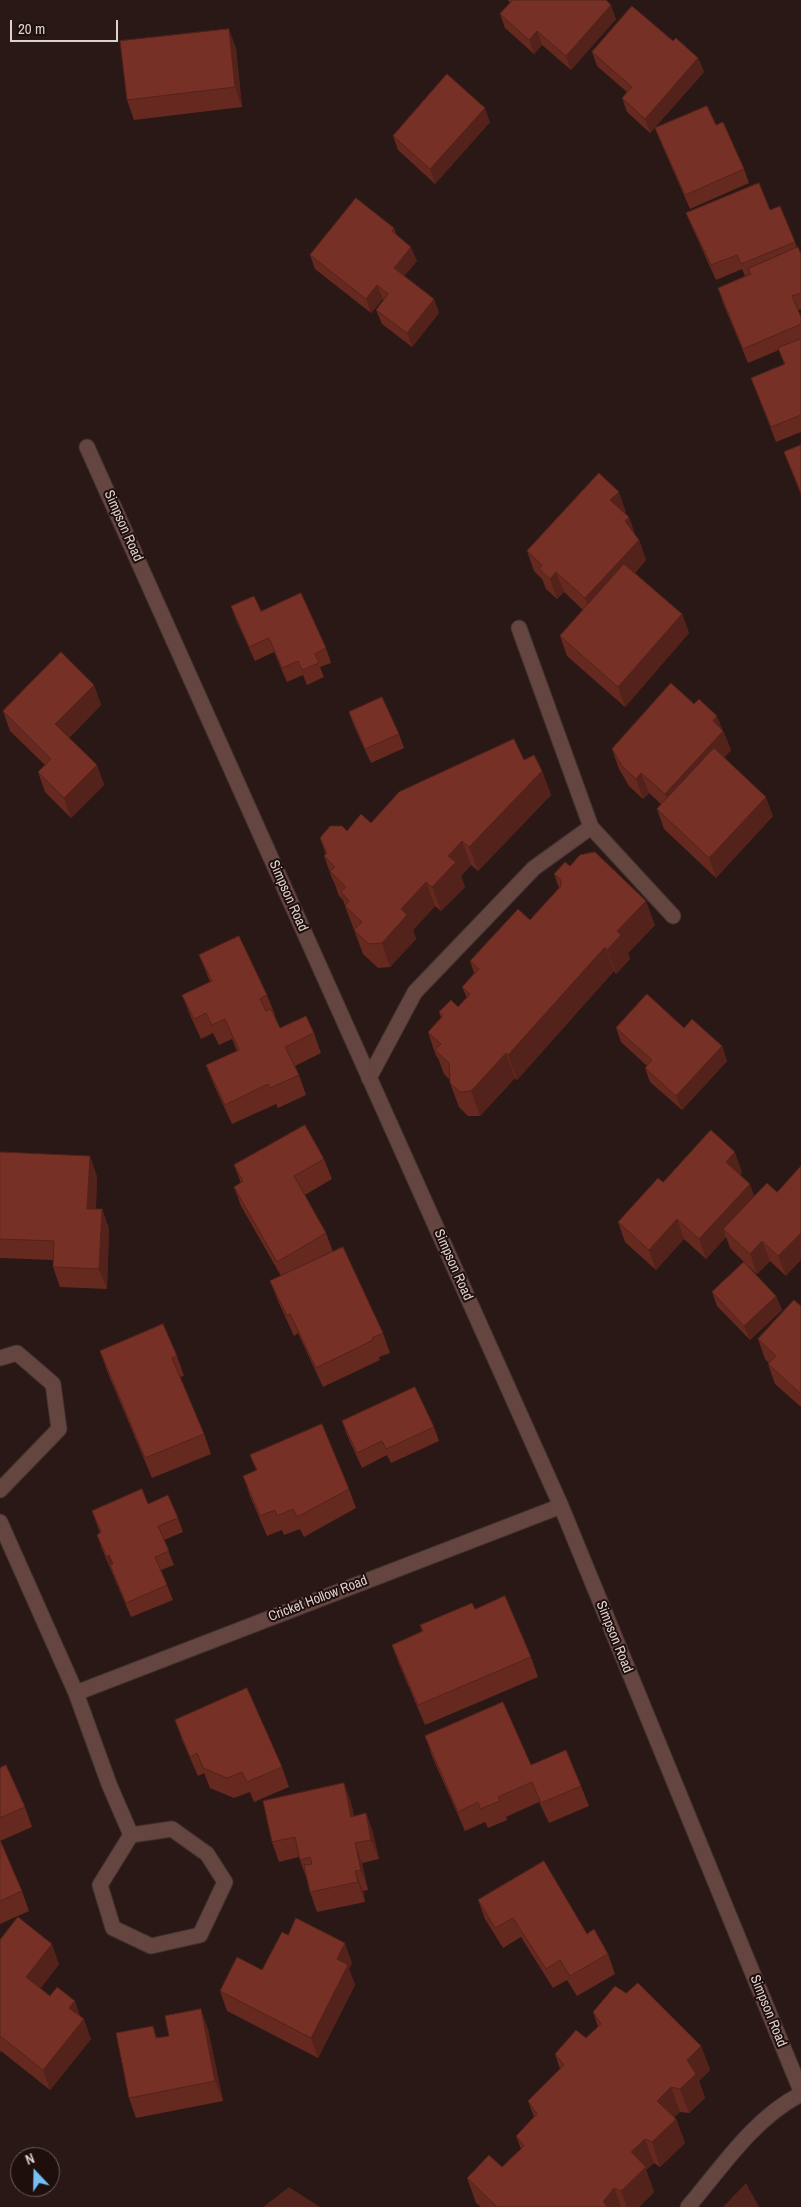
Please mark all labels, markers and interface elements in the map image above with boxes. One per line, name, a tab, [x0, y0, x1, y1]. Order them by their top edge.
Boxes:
scale bar	[12, 10, 120, 42]
text: 20 m	[18, 18, 45, 39]
street label: Simpson Road	[100, 488, 146, 564]
street label: Simpson Road	[265, 858, 311, 934]
street label: Simpson Road	[430, 1227, 476, 1303]
street label: Cricket Hollow Road	[266, 1572, 370, 1626]
street label: Simpson Road	[592, 1599, 636, 1675]
street label: Simpson Road	[746, 1973, 790, 2049]
north arrow	[10, 2147, 60, 2197]
text: N	[23, 2149, 37, 2169]

